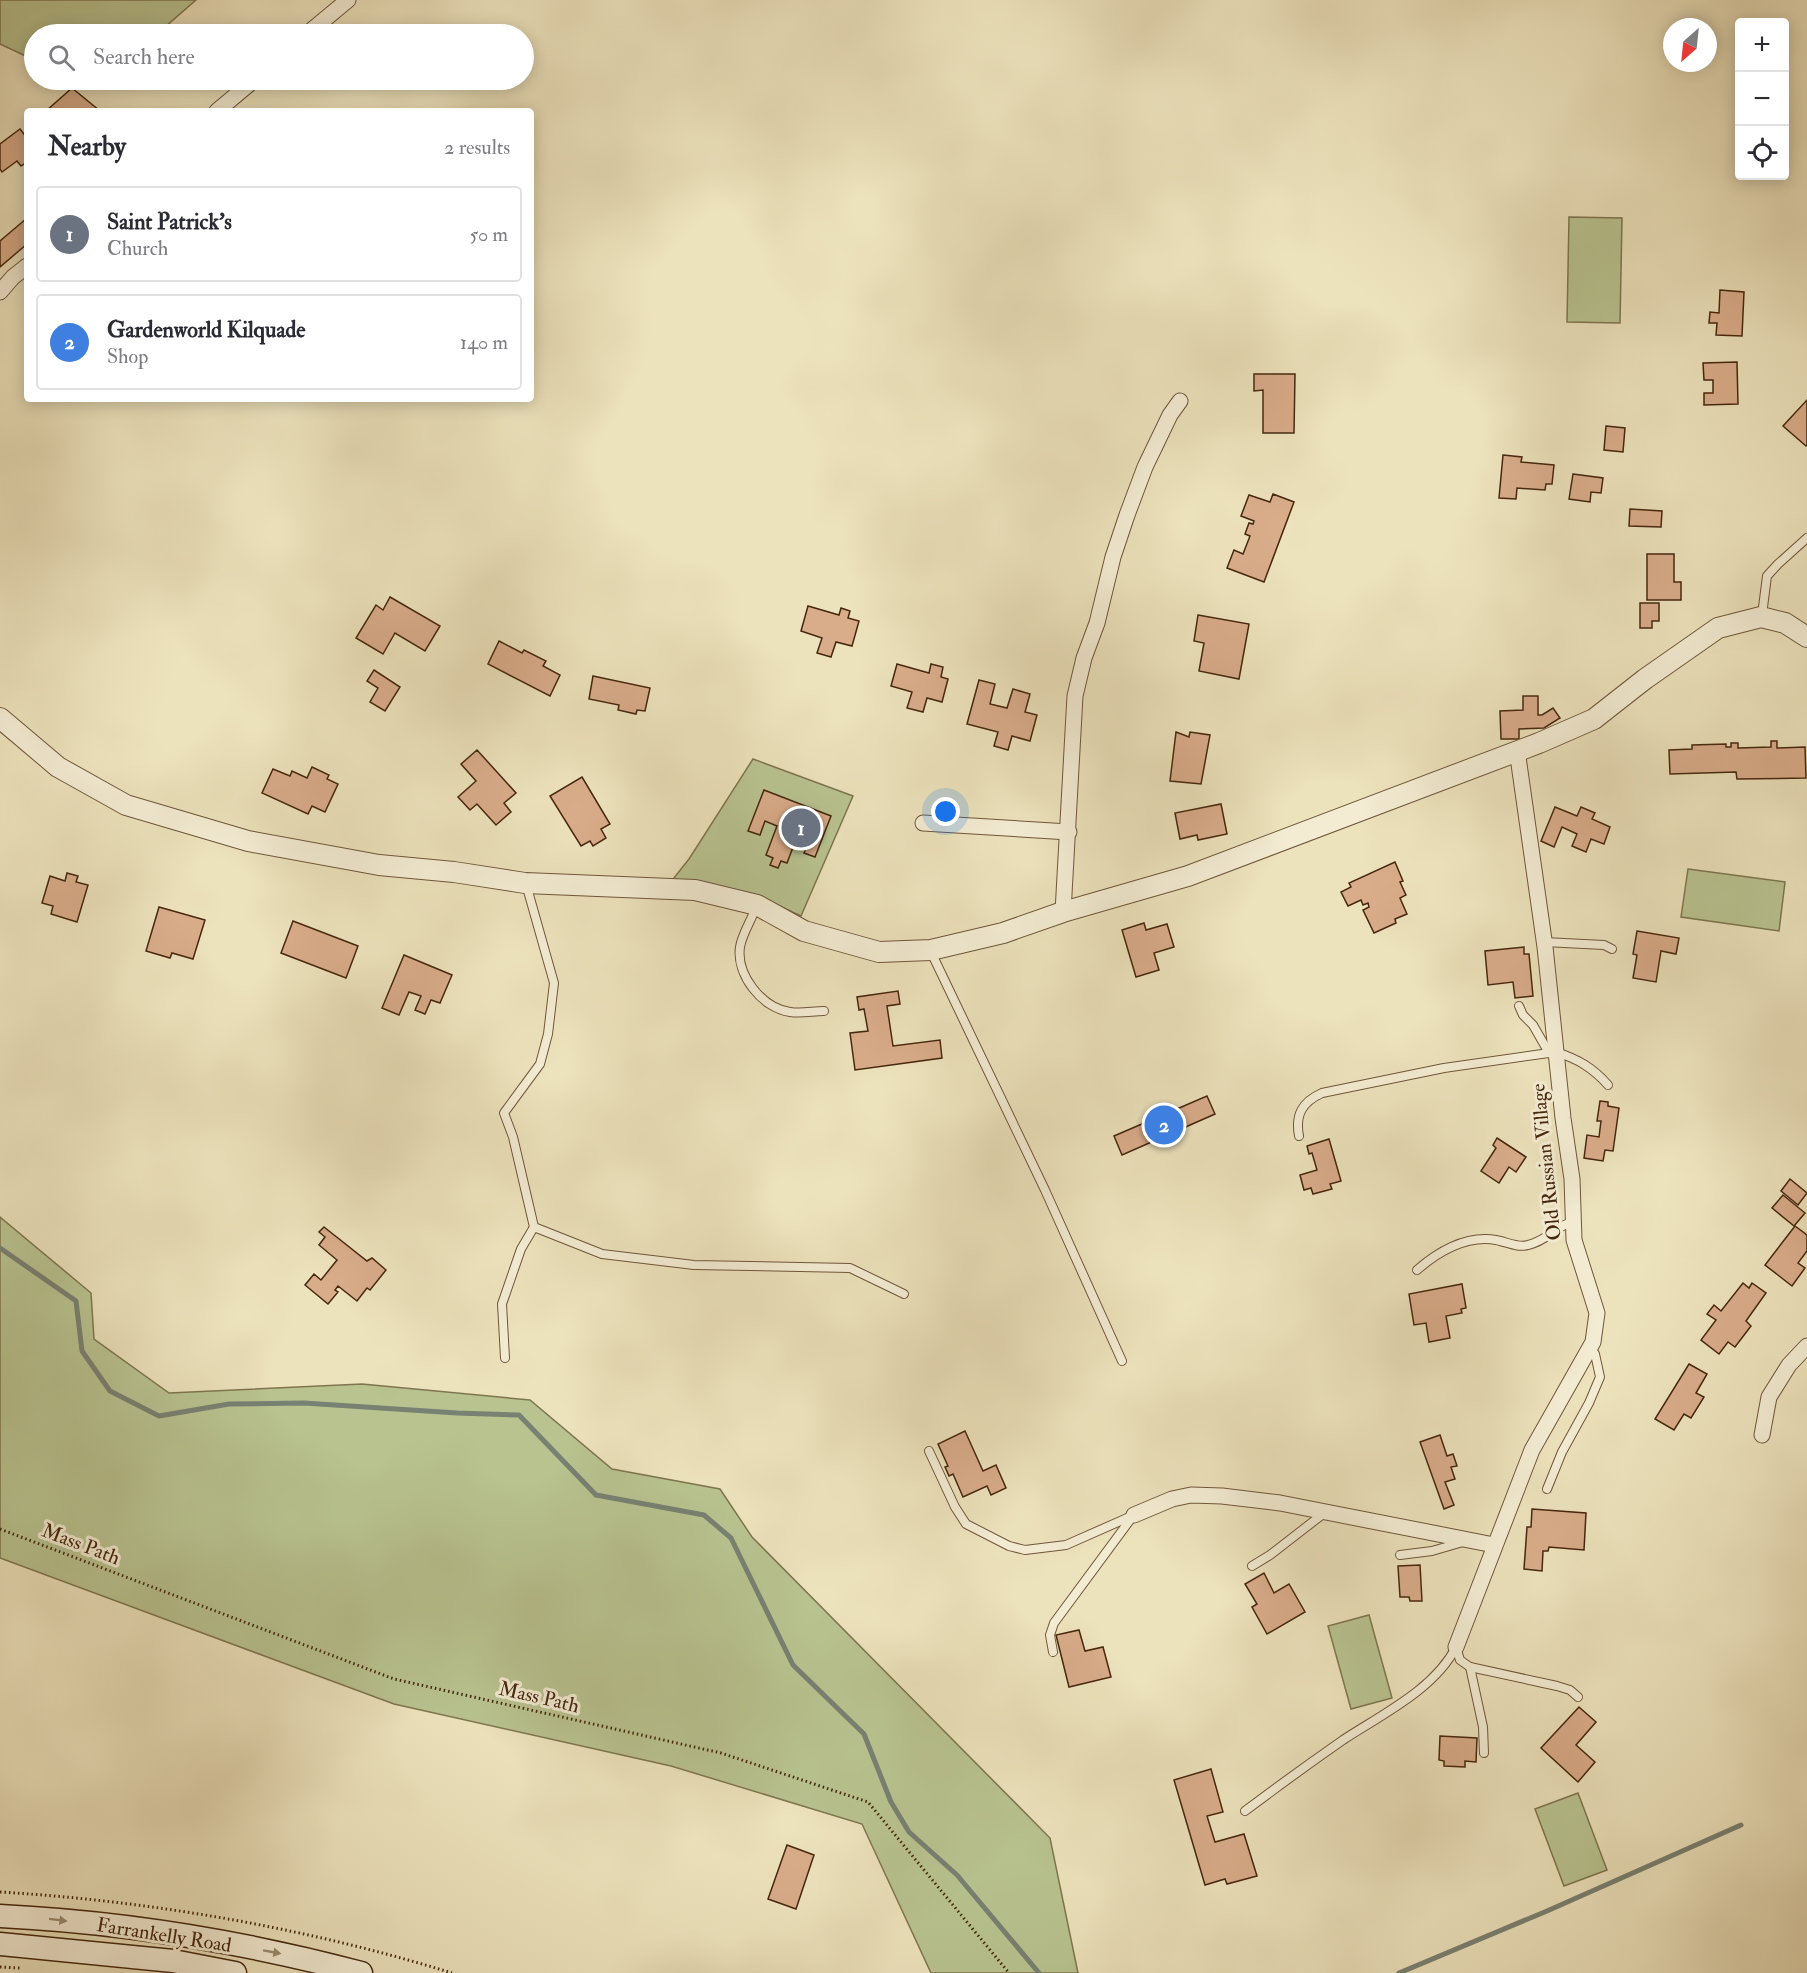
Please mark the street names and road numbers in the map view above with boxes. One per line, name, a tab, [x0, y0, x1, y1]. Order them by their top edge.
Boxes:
street label: Old Russian Village	[1525, 1082, 1567, 1242]
street label: Mass Path	[38, 1518, 124, 1571]
street label: Mass Path	[496, 1676, 582, 1718]
street label: Farrankelly Road	[95, 1912, 233, 1958]

